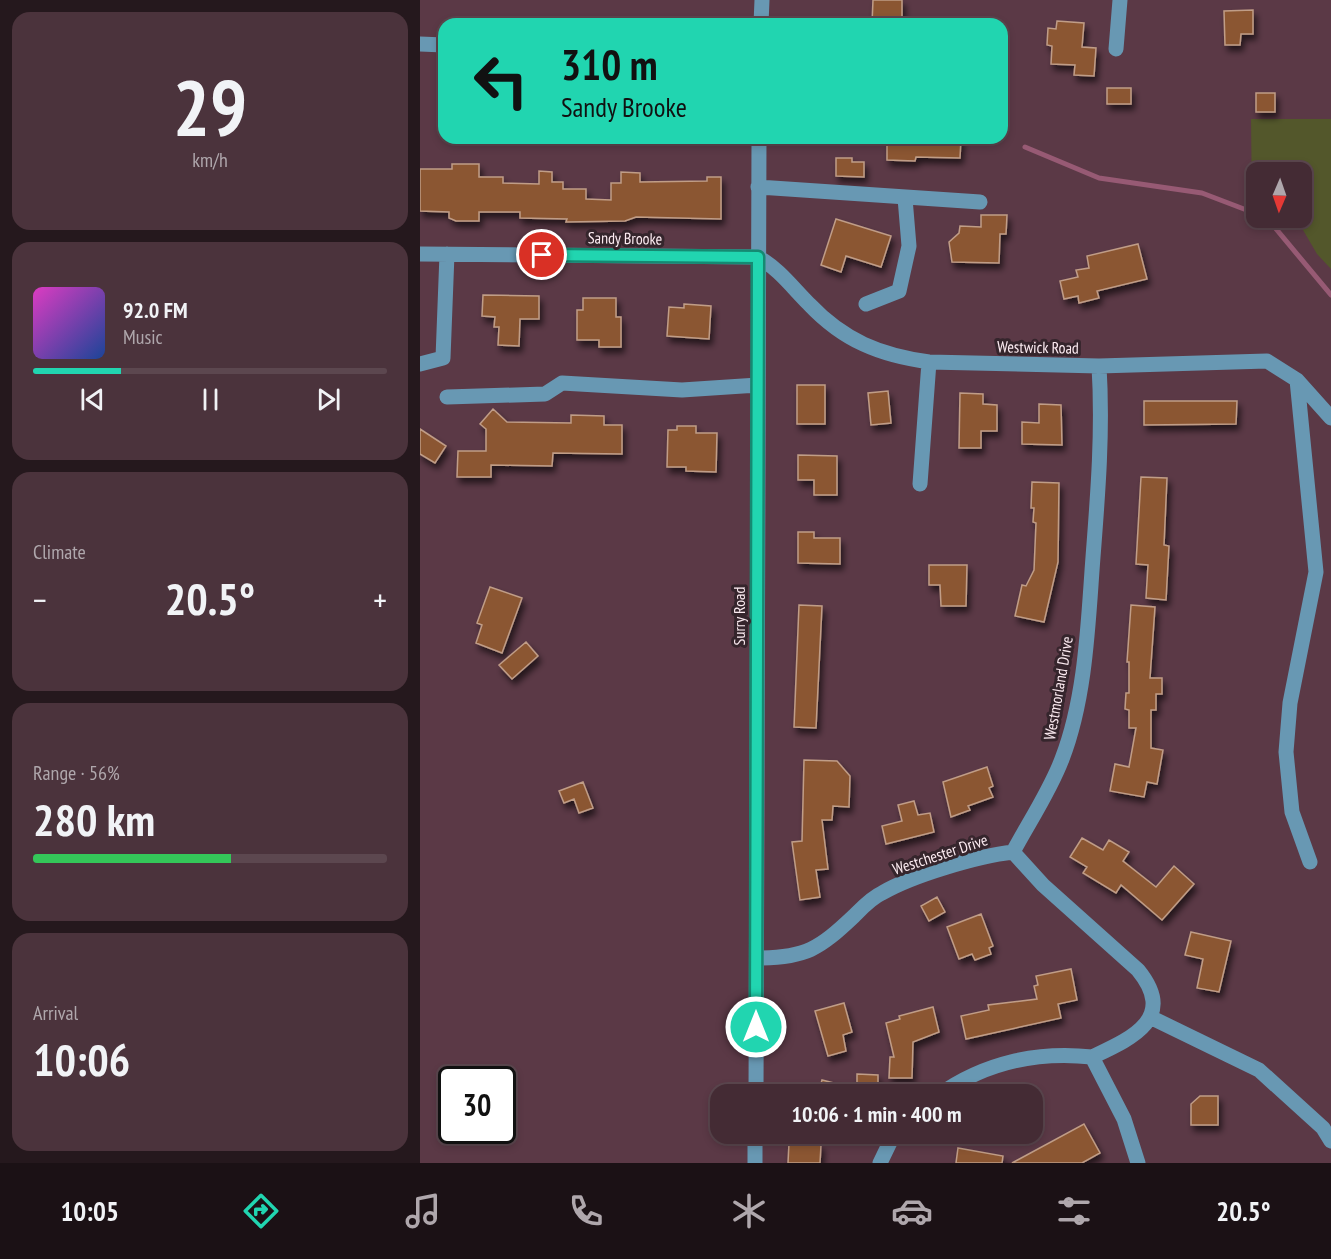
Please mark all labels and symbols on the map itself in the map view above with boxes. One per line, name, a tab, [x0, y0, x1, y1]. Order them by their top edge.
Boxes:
north arrow	[1246, 162, 1312, 228]
street label: Sandy Brooke	[588, 227, 662, 249]
pin	[516, 229, 567, 280]
street label: Westwick Road	[997, 336, 1079, 358]
street label: Surry Road	[729, 587, 749, 645]
street label: Westmorland Drive	[1039, 635, 1077, 741]
street label: Westchester Drive	[890, 829, 990, 879]
position arrow	[724, 995, 788, 1059]
speed limit sign: 30	[438, 1066, 516, 1144]

